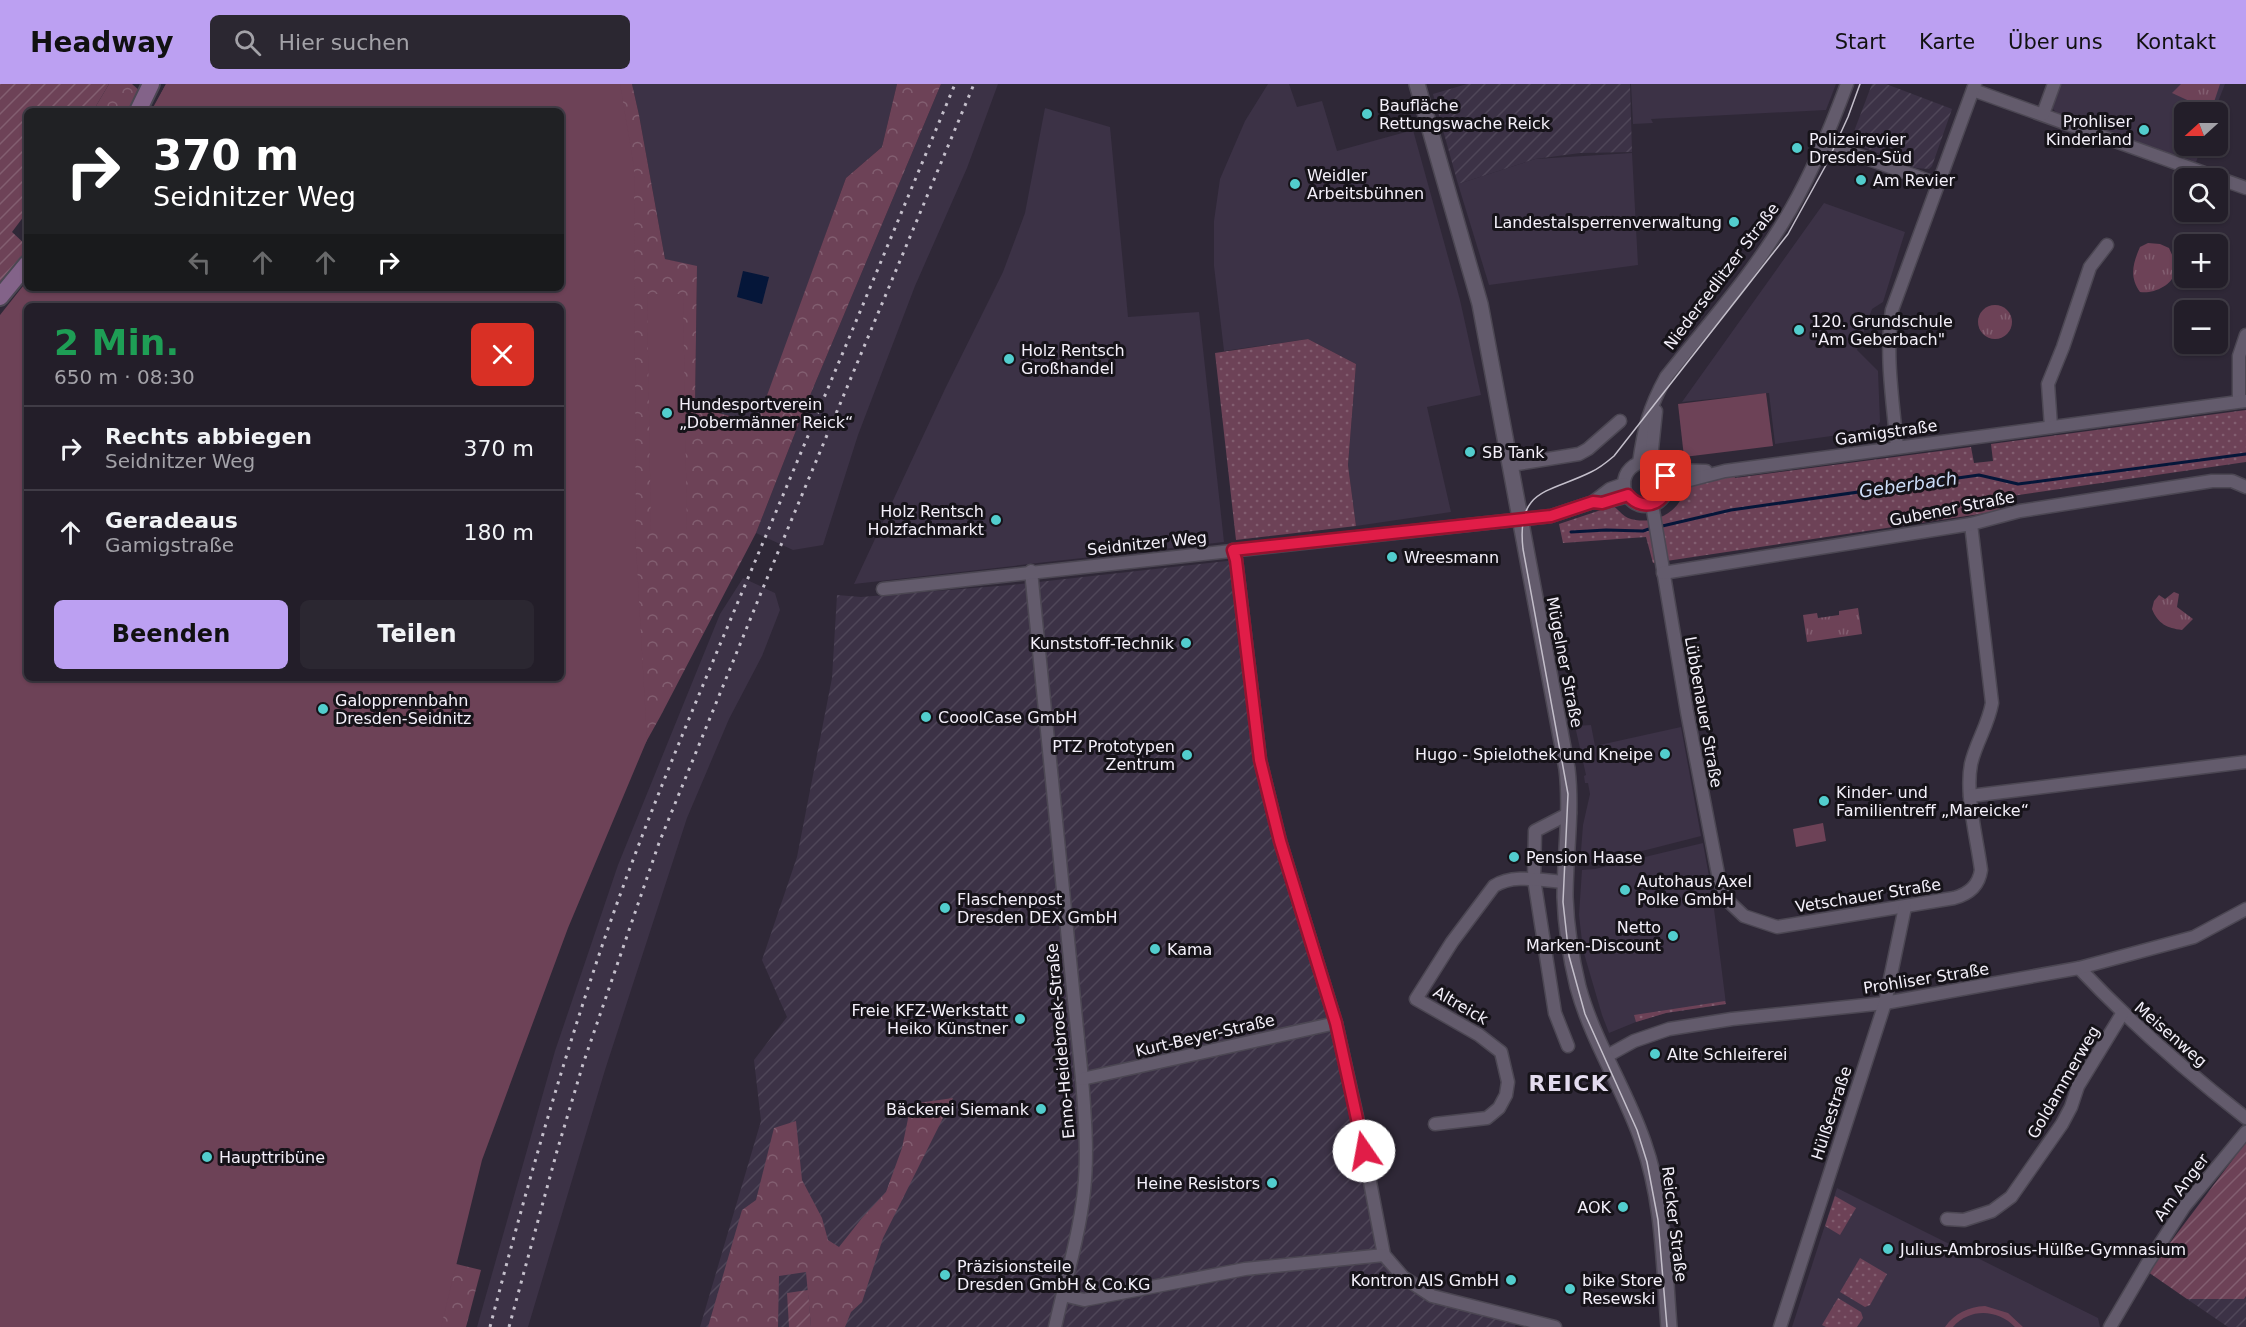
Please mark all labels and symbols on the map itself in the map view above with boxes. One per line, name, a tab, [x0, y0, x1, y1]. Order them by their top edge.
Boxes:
place label: Baufläche Rettungswache Reick	[1379, 96, 1551, 133]
north arrow	[2174, 102, 2228, 156]
marker: Baufläche Rettungswache Reick	[1360, 107, 1374, 121]
place label: Prohliser Kinderland	[2046, 112, 2132, 149]
marker: Prohliser Kinderland	[2137, 123, 2151, 137]
place label: Polizeirevier Dresden-Süd	[1809, 130, 1912, 167]
marker: Polizeirevier Dresden-Süd	[1790, 141, 1804, 155]
place label: Weidler Arbeitsbühnen	[1307, 166, 1424, 203]
place label: Am Revier	[1873, 171, 1956, 190]
marker: Am Revier	[1854, 173, 1868, 187]
marker: Weidler Arbeitsbühnen	[1288, 177, 1302, 191]
street label: Niedersedlitzer Straße	[1660, 199, 1783, 353]
place label: Landestalsperrenverwaltung	[1494, 213, 1722, 232]
marker: Landestalsperrenverwaltung	[1727, 215, 1741, 229]
place label: 120. Grundschule "Am Geberbach"	[1811, 312, 1953, 349]
marker: 120. Grundschule "Am Geberbach"	[1792, 323, 1806, 337]
place label: Holz Rentsch Großhandel	[1021, 341, 1125, 378]
marker: Holz Rentsch Großhandel	[1002, 352, 1016, 366]
place label: Hundesportverein „Dobermänner Reick“	[679, 395, 853, 432]
marker: Hundesportverein „Dobermänner Reick“	[660, 406, 674, 420]
street label: Gamigstraße	[1834, 416, 1939, 449]
place label: SB Tank	[1482, 443, 1545, 462]
marker: SB Tank	[1463, 445, 1477, 459]
pin	[1640, 450, 1691, 501]
water label: Geberbach	[1858, 467, 1958, 502]
street label: Gubener Straße	[1888, 487, 2016, 530]
place label: Holz Rentsch Holzfachmarkt	[867, 502, 984, 539]
marker: Holz Rentsch Holzfachmarkt	[989, 513, 1003, 527]
street label: Seidnitzer Weg	[1086, 528, 1208, 559]
place label: Wreesmann	[1404, 548, 1499, 567]
marker: Wreesmann	[1385, 550, 1399, 564]
street label: Mügelner Straße	[1543, 595, 1587, 729]
place label: Kunststoff-Technik	[1030, 634, 1175, 653]
street label: Lübbenauer Straße	[1681, 635, 1726, 789]
marker: Kunststoff-Technik	[1179, 636, 1193, 650]
place label: Galopprennbahn Dresden-Seidnitz	[335, 691, 472, 728]
marker: Galopprennbahn Dresden-Seidnitz	[316, 702, 330, 716]
place label: CooolCase GmbH	[938, 708, 1077, 727]
marker: CooolCase GmbH	[919, 710, 933, 724]
place label: PTZ Prototypen Zentrum	[1052, 737, 1175, 774]
place label: Hugo - Spielothek und Kneipe	[1415, 745, 1653, 764]
marker: Hugo - Spielothek und Kneipe	[1658, 747, 1672, 761]
marker: PTZ Prototypen Zentrum	[1180, 748, 1194, 762]
place label: Kinder- und Familientreff „Mareicke“	[1836, 783, 2029, 820]
marker: Kinder- und Familientreff „Mareicke“	[1817, 794, 1831, 808]
place label: Pension Haase	[1526, 848, 1643, 867]
marker: Pension Haase	[1507, 850, 1521, 864]
place label: Autohaus Axel Polke GmbH	[1637, 872, 1752, 909]
street label: Vetschauer Straße	[1794, 875, 1942, 916]
marker: Autohaus Axel Polke GmbH	[1618, 883, 1632, 897]
place label: Flaschenpost Dresden DEX GmbH	[957, 890, 1118, 927]
marker: Flaschenpost Dresden DEX GmbH	[938, 901, 952, 915]
place label: Netto Marken-Discount	[1526, 918, 1661, 955]
marker: Netto Marken-Discount	[1666, 929, 1680, 943]
place label: Kama	[1167, 940, 1212, 959]
street label: Enno-Heidebroek-Straße	[1042, 942, 1079, 1140]
marker: Kama	[1148, 942, 1162, 956]
street label: Prohliser Straße	[1862, 959, 1990, 998]
street label: Altreick	[1430, 982, 1492, 1029]
street label: Meisenweg	[2131, 998, 2211, 1071]
place label: Freie KFZ-Werkstatt Heiko Künstner	[851, 1001, 1008, 1038]
street label: Kurt-Beyer-Straße	[1134, 1010, 1276, 1061]
marker: Freie KFZ-Werkstatt Heiko Künstner	[1013, 1012, 1027, 1026]
street label: Goldammerweg	[2023, 1022, 2103, 1142]
place label: Alte Schleiferei	[1667, 1045, 1787, 1064]
marker: Alte Schleiferei	[1648, 1047, 1662, 1061]
street label: Hülßestraße	[1807, 1064, 1856, 1162]
district label: REICK	[1529, 1071, 1609, 1096]
place label: Bäckerei Siemank	[886, 1100, 1030, 1119]
marker: Bäckerei Siemank	[1034, 1102, 1048, 1116]
position arrow	[1332, 1119, 1396, 1183]
place label: Haupttribüne	[219, 1148, 325, 1167]
marker: Haupttribüne	[200, 1150, 214, 1164]
street label: Am Anger	[2150, 1150, 2213, 1225]
street label: Reicker Straße	[1658, 1165, 1691, 1283]
place label: Heine Resistors	[1136, 1174, 1260, 1193]
marker: Heine Resistors	[1265, 1176, 1279, 1190]
place label: AOK	[1577, 1198, 1612, 1217]
marker: AOK	[1616, 1200, 1630, 1214]
place label: Julius-Ambrosius-Hülße-Gymnasium	[1899, 1240, 2186, 1259]
marker: Julius-Ambrosius-Hülße-Gymnasium	[1881, 1242, 1895, 1256]
place label: Präzisionsteile Dresden GmbH & Co.KG	[957, 1257, 1150, 1294]
marker: Präzisionsteile Dresden GmbH & Co.KG	[938, 1268, 952, 1282]
place label: Kontron AIS GmbH	[1351, 1271, 1499, 1290]
place label: bike Store Resewski	[1582, 1271, 1663, 1308]
marker: Kontron AIS GmbH	[1504, 1273, 1518, 1287]
marker: bike Store Resewski	[1563, 1282, 1577, 1296]

